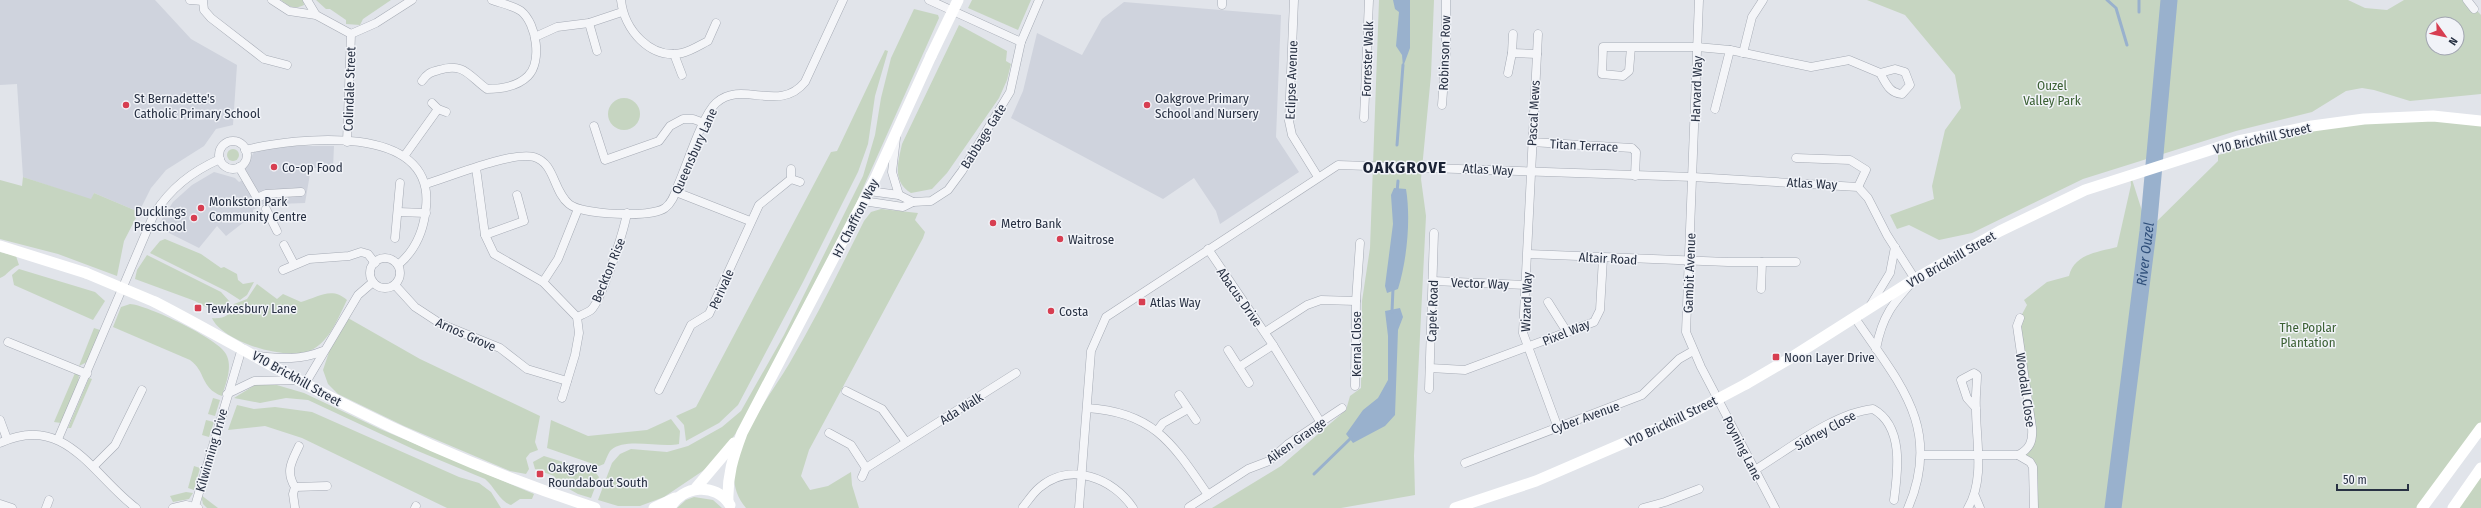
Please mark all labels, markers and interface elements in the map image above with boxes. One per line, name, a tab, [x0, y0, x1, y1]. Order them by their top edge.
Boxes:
street label: Robinson Row	[1436, 15, 1453, 91]
north arrow	[2425, 16, 2465, 56]
street label: Forrester Walk	[1359, 20, 1376, 97]
text: N	[2446, 35, 2460, 47]
street label: Eclipse Avenue	[1283, 40, 1300, 120]
street label: Colindale Street	[341, 46, 359, 132]
street label: Harvard Way	[1688, 55, 1705, 122]
park label: Ouzel Valley Park	[2023, 78, 2082, 108]
street label: Pascal Mews	[1524, 79, 1543, 146]
place label: St Bernadette's Catholic Primary School	[134, 91, 261, 121]
place label: Oakgrove Primary School and Nursery	[1155, 91, 1259, 121]
marker: St Bernadette's Catholic Primary School	[121, 100, 131, 110]
marker: Oakgrove Primary School and Nursery	[1142, 100, 1152, 110]
street label: Babbage Gate	[958, 101, 1009, 171]
street label: Queensbury Lane	[669, 106, 720, 197]
street label: V10 Brickhill Street	[2212, 120, 2313, 157]
street label: Titan Terrace	[1550, 136, 1618, 155]
district label: OAKGROVE	[1363, 157, 1447, 178]
place label: Co-op Food	[282, 160, 343, 175]
street label: Atlas Way	[1462, 161, 1514, 178]
marker: Co-op Food	[269, 162, 279, 172]
street label: Atlas Way	[1786, 175, 1838, 192]
street label: H7 Chaffron Way	[829, 176, 882, 260]
place label: Monkston Park Community Centre	[209, 194, 307, 224]
marker: Monkston Park Community Centre	[196, 203, 206, 213]
place label: Ducklings Preschool	[134, 204, 187, 234]
marker: Ducklings Preschool	[189, 213, 199, 223]
place label: Metro Bank	[1001, 216, 1062, 231]
marker: Metro Bank	[988, 218, 998, 228]
water label: River Ouzel	[2133, 221, 2158, 287]
street label: V10 Brickhill Street	[1904, 228, 1999, 291]
place label: Waitrose	[1068, 232, 1114, 247]
street label: Gambit Avenue	[1681, 233, 1698, 313]
marker: Waitrose	[1055, 234, 1065, 244]
street label: Beckton Rise	[589, 236, 628, 305]
street label: Altair Road	[1578, 249, 1638, 268]
street label: Abacus Drive	[1214, 265, 1265, 330]
street label: Perivale	[706, 267, 737, 312]
street label: Wizard Way	[1518, 272, 1535, 332]
street label: Vector Way	[1451, 275, 1509, 292]
street label: Capek Road	[1424, 280, 1441, 342]
place label: Atlas Way	[1150, 295, 1201, 310]
marker: Atlas Way	[1137, 297, 1147, 307]
place label: Tewkesbury Lane	[206, 301, 297, 316]
marker: Tewkesbury Lane	[193, 303, 203, 313]
place label: Costa	[1059, 304, 1088, 319]
marker: Costa	[1046, 306, 1056, 316]
street label: Kernal Close	[1349, 311, 1364, 377]
street label: Arnos Grove	[433, 315, 498, 354]
street label: Pixel Way	[1540, 316, 1592, 349]
park label: The Poplar Plantation	[2280, 320, 2337, 350]
street label: V10 Brickhill Street	[249, 348, 345, 410]
place label: Noon Layer Drive	[1784, 350, 1875, 365]
marker: Noon Layer Drive	[1771, 352, 1781, 362]
street label: Woodall Close	[2013, 352, 2038, 428]
street label: Ada Walk	[937, 389, 987, 428]
street label: V10 Brickhill Street	[1623, 393, 1720, 450]
street label: Cyber Avenue	[1549, 398, 1621, 437]
street label: Kilwinning Drive	[192, 407, 231, 493]
street label: Sidney Close	[1792, 408, 1858, 453]
street label: Poyning Lane	[1720, 413, 1765, 483]
street label: Aiken Grange	[1264, 414, 1329, 466]
place label: Oakgrove Roundabout South	[548, 460, 648, 490]
scale bar	[2337, 466, 2408, 492]
marker: Oakgrove Roundabout South	[535, 469, 545, 479]
text: 50 m	[2343, 473, 2367, 487]

